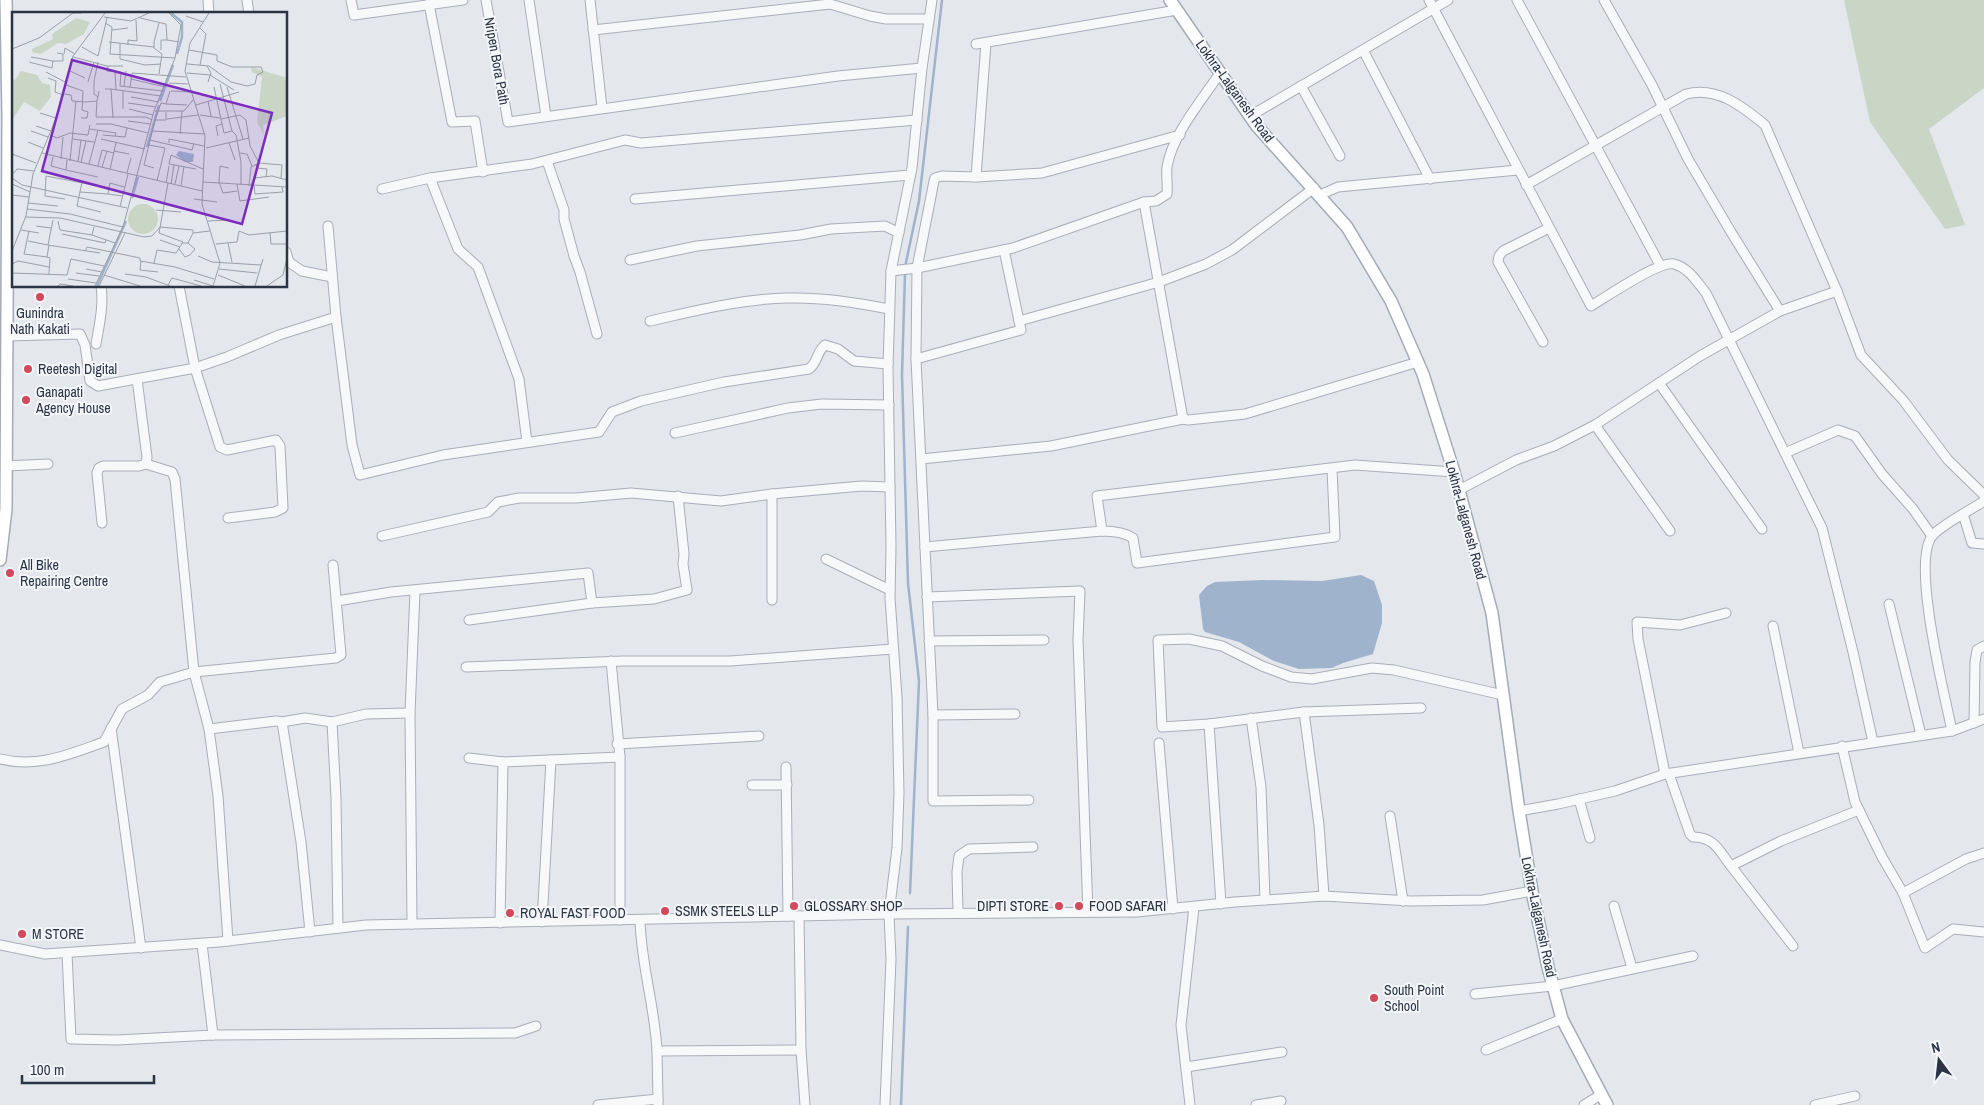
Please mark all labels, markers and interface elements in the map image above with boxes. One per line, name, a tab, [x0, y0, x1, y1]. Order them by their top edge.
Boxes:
inset map	[12, 12, 288, 288]
street label: Nripen Bora Path	[480, 16, 514, 106]
street label: Lokhra-Lalganesh Road	[1192, 36, 1278, 146]
marker: Gunindra Nath Kakati	[34, 291, 46, 303]
place label: Gunindra Nath Kakati	[10, 304, 70, 338]
place label: Reetesh Digital	[38, 360, 117, 378]
marker: Reetesh Digital	[22, 363, 34, 375]
place label: Ganapati Agency House	[35, 383, 111, 417]
marker: Ganapati Agency House	[20, 394, 32, 406]
street label: Lokhra-Lalganesh Road	[1441, 458, 1491, 582]
place label: All Bike Repairing Centre	[19, 556, 108, 590]
marker: All Bike Repairing Centre	[4, 567, 16, 579]
street label: Lokhra-Lalganesh Road	[1517, 855, 1561, 979]
place label: GLOSSARY SHOP	[804, 897, 903, 915]
place label: DIPTI STORE	[977, 897, 1049, 915]
place label: FOOD SAFARI	[1089, 897, 1166, 915]
marker: GLOSSARY SHOP	[788, 900, 800, 912]
marker: DIPTI STORE	[1053, 900, 1065, 912]
marker: FOOD SAFARI	[1073, 900, 1085, 912]
place label: SSMK STEELS LLP	[675, 902, 779, 920]
place label: ROYAL FAST FOOD	[520, 904, 626, 922]
marker: SSMK STEELS LLP	[659, 905, 671, 917]
marker: ROYAL FAST FOOD	[504, 907, 516, 919]
place label: M STORE	[32, 925, 84, 943]
marker: M STORE	[16, 928, 28, 940]
place label: South Point School	[1384, 981, 1444, 1015]
marker: South Point School	[1368, 992, 1380, 1004]
north arrow	[1914, 1035, 1964, 1085]
text: N	[1929, 1038, 1942, 1057]
scale bar	[22, 1052, 155, 1084]
text: 100 m	[30, 1059, 64, 1080]

